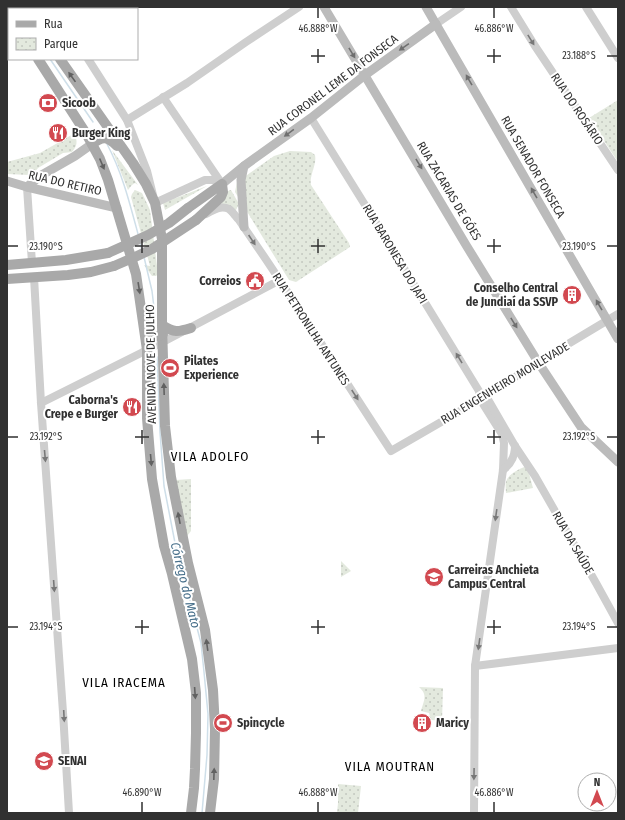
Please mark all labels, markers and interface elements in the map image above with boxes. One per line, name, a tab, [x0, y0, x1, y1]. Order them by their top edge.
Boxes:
legend	[8, 8, 138, 60]
text: Rua	[44, 17, 63, 31]
text: 46.888°W	[298, 23, 338, 35]
text: 46.886°W	[475, 23, 514, 35]
street label: RUA CORONEL LEME DA FONSECA	[265, 31, 401, 138]
one-way arrow	[528, 34, 535, 46]
text: Parque	[44, 37, 78, 51]
one-way arrow	[399, 42, 410, 51]
one-way arrow	[348, 47, 355, 59]
text: 23.188°S	[562, 50, 596, 62]
street label: RUA DO ROSÁRIO	[548, 70, 607, 147]
one-way arrow	[69, 71, 76, 83]
one-way arrow	[465, 74, 472, 86]
bank icon: Sicoob	[37, 92, 59, 114]
place label: Sicoob	[62, 96, 96, 110]
street label: RUA SENADOR FONSECA	[498, 114, 568, 221]
restaurant icon: Burger King	[47, 122, 69, 144]
place label: Burger King	[72, 126, 130, 140]
one-way arrow	[284, 129, 295, 137]
street label: RUA ZACARIAS DE GÓES	[414, 139, 485, 243]
one-way arrow	[99, 158, 105, 170]
one-way arrow	[415, 158, 422, 170]
street label: RUA DO RETIRO	[27, 168, 103, 198]
one-way arrow	[530, 187, 537, 199]
street label: RUA BARONESA DO JAPI	[360, 202, 430, 306]
one-way arrow	[248, 234, 256, 245]
text: 23.190°S	[29, 241, 63, 253]
text: 23.190°S	[562, 241, 596, 253]
public building icon: Correios	[244, 270, 266, 292]
street label: RUA PETRONILHA ANTUNES	[269, 270, 353, 388]
place label: Correios	[199, 274, 242, 288]
place label: Conselho Central de Jundiaí da SSVP	[466, 281, 559, 309]
one-way arrow	[136, 282, 142, 294]
building icon: Conselho Central de Jundiaí da SSVP	[561, 284, 583, 306]
one-way arrow	[595, 299, 602, 311]
street label: AVENIDA NOVE DE JULHO	[143, 304, 159, 424]
one-way arrow	[511, 317, 518, 329]
street label: RUA ENGENHEIRO MONLEVADE	[438, 339, 572, 427]
one-way arrow	[455, 352, 462, 364]
place label: Pilates Experience	[184, 354, 239, 382]
sports icon: Pilates Experience	[159, 357, 181, 379]
one-way arrow	[161, 383, 168, 395]
one-way arrow	[351, 389, 358, 401]
place label: Caborna's Crepe e Burger	[45, 393, 119, 421]
restaurant icon: Caborna's Crepe e Burger	[121, 396, 143, 418]
text: 23.192°S	[30, 431, 62, 443]
text: 23.192°S	[563, 431, 595, 443]
district label: VILA ADOLFO	[171, 449, 249, 464]
one-way arrow	[41, 450, 48, 462]
one-way arrow	[147, 454, 154, 466]
one-way arrow	[493, 509, 500, 521]
street label: RUA DA SAÚDE	[549, 509, 598, 577]
one-way arrow	[175, 512, 181, 524]
water label: Córrego do Mato	[168, 541, 203, 630]
place label: Carreiras Anchieta Campus Central	[448, 563, 539, 591]
school or university icon: Carreiras Anchieta Campus Central	[423, 566, 445, 588]
one-way arrow	[50, 580, 57, 592]
text: 23.194°S	[29, 621, 63, 633]
text: 23.194°S	[562, 621, 596, 633]
one-way arrow	[476, 638, 482, 650]
one-way arrow	[204, 639, 210, 651]
district label: VILA IRACEMA	[82, 675, 166, 690]
one-way arrow	[192, 687, 199, 699]
one-way arrow	[60, 710, 67, 722]
sports icon: Spincycle	[212, 712, 234, 734]
building icon: Maricy	[411, 712, 433, 734]
place label: Spincycle	[237, 716, 285, 730]
place label: Maricy	[436, 716, 469, 730]
school or university icon: SENAI	[33, 750, 55, 772]
place label: SENAI	[58, 754, 87, 768]
district label: VILA MOUTRAN	[345, 759, 435, 774]
one-way arrow	[211, 767, 217, 780]
one-way arrow	[471, 768, 477, 781]
north arrow	[577, 772, 617, 812]
text: N	[594, 776, 600, 789]
text: 46.890°W	[122, 787, 162, 799]
text: 46.888°W	[298, 787, 338, 799]
text: 46.886°W	[475, 787, 514, 799]

